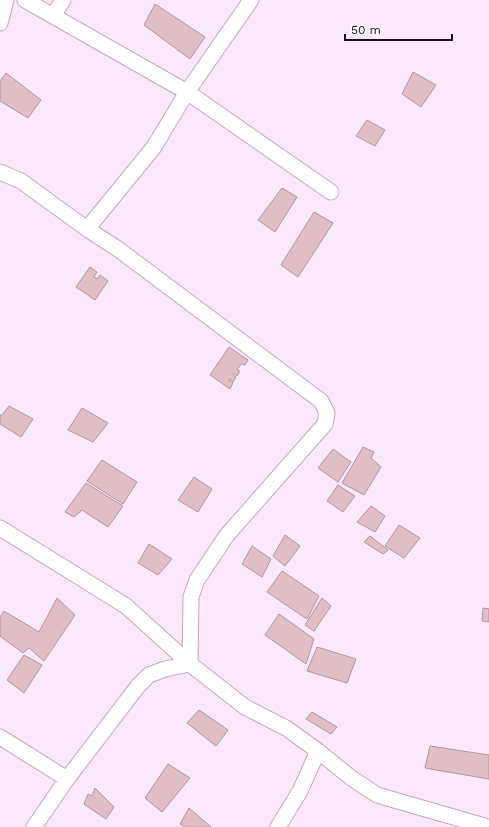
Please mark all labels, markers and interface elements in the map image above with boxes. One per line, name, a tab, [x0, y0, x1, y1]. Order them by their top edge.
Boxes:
scale bar	[345, 16, 452, 42]
text: 50 m	[351, 23, 381, 37]

